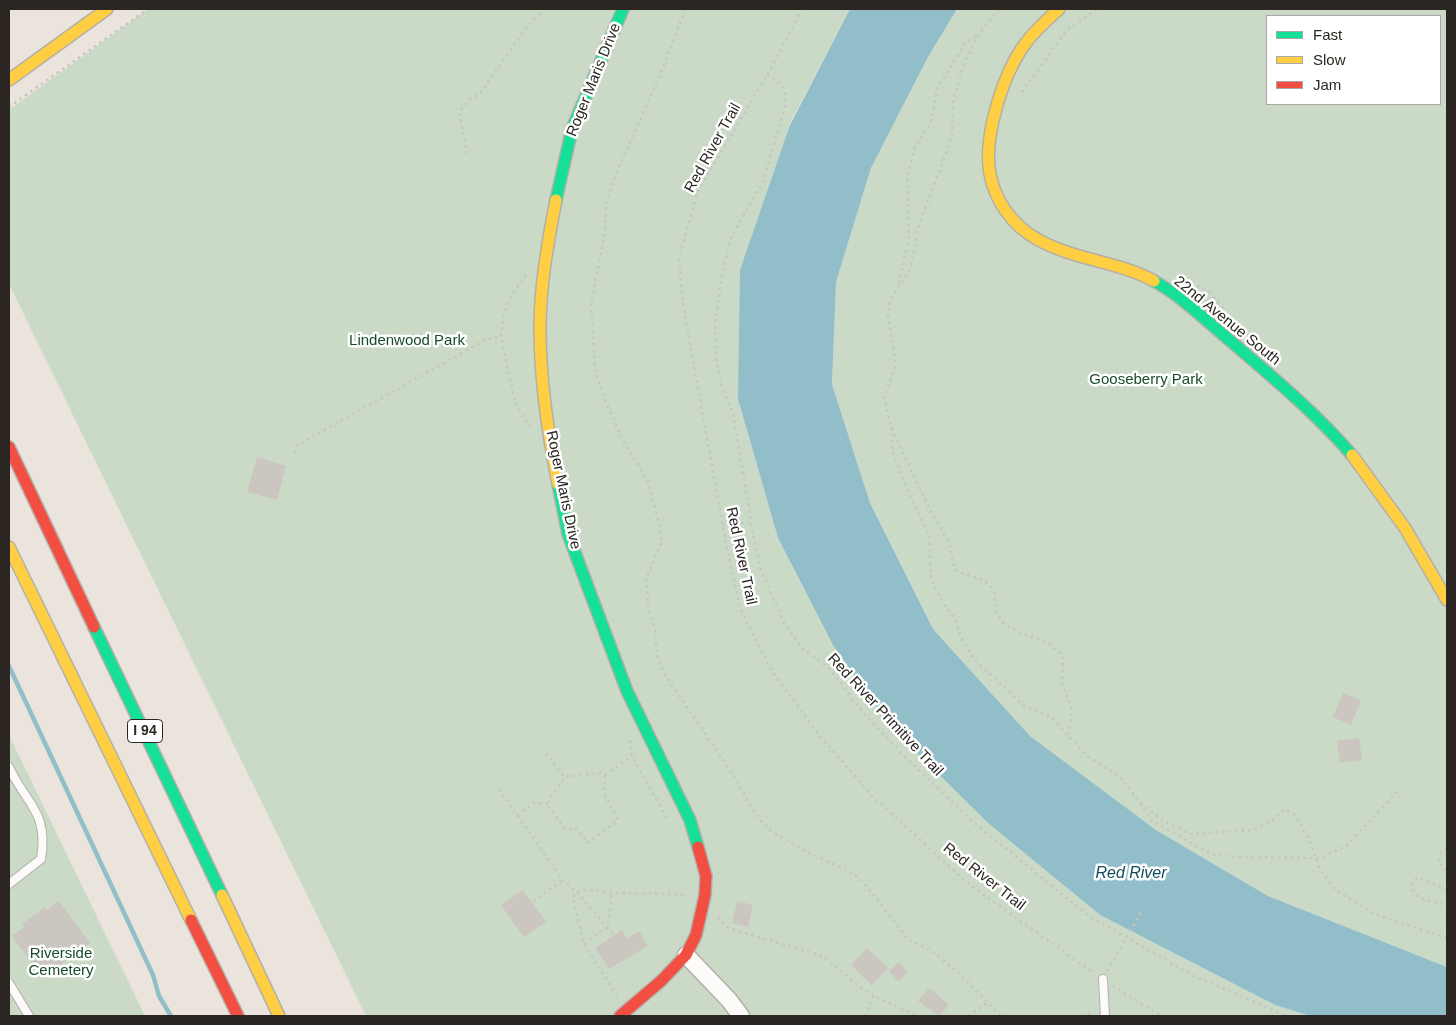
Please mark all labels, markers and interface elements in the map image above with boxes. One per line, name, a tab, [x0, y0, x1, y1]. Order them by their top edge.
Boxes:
legend	[1266, 15, 1441, 105]
street label: Roger Maris Drive	[563, 21, 625, 139]
text: Fast	[1313, 26, 1342, 43]
text: Slow	[1313, 51, 1346, 68]
text: Jam	[1313, 76, 1341, 93]
street label: Red River Trail	[681, 100, 745, 196]
street label: 22nd Avenue South	[1170, 273, 1284, 369]
park label: Lindenwood Park	[349, 332, 465, 350]
park label: Gooseberry Park	[1089, 371, 1203, 389]
street label: Roger Maris Drive	[542, 429, 584, 551]
street label: Red River Trail	[722, 505, 760, 607]
street label: Red River Primitive Trail	[823, 650, 947, 780]
road number: I 94	[128, 719, 162, 742]
street label: Red River Trail	[939, 839, 1029, 915]
water label: Red River	[1095, 864, 1167, 884]
park label: Riverside Cemetery	[28, 945, 94, 980]

